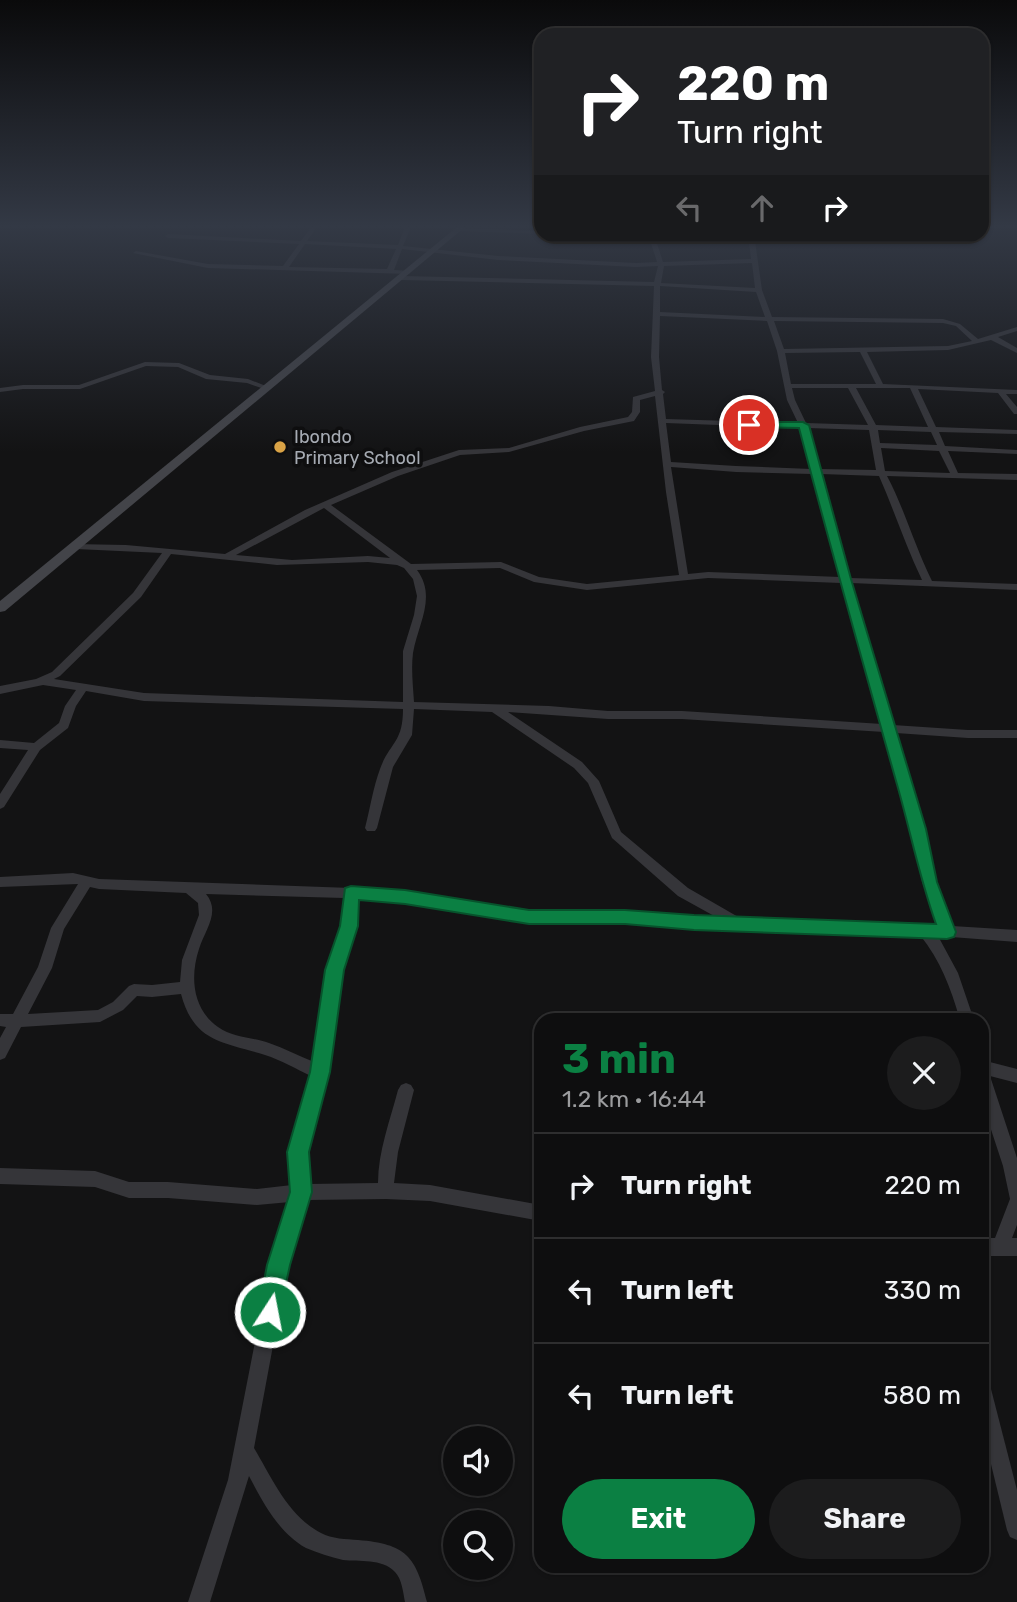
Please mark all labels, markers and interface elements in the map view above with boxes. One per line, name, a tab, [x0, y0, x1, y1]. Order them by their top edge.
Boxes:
text: 220 m	[677, 54, 829, 112]
icon: right	[562, 56, 653, 147]
text: Turn right	[677, 113, 822, 151]
icon: left	[670, 189, 708, 227]
icon: ahead	[743, 189, 781, 227]
icon: right	[816, 189, 854, 227]
pin	[719, 395, 779, 455]
icon: arrive	[730, 406, 768, 444]
place label: Ibondo Primary School	[294, 426, 421, 469]
marker: Ibondo Primary School	[272, 439, 288, 455]
text: 3 min	[562, 1034, 676, 1084]
button: close	[887, 1036, 961, 1110]
text: 1.2 km · 16:44	[562, 1085, 706, 1113]
icon: right	[562, 1167, 600, 1205]
text: Turn right	[621, 1170, 751, 1201]
text: 220 m	[884, 1170, 961, 1201]
icon: left	[562, 1272, 600, 1310]
position arrow	[233, 1275, 307, 1349]
text: Turn left	[621, 1275, 733, 1306]
text: 330 m	[884, 1275, 961, 1306]
icon: left	[562, 1377, 600, 1415]
text: Turn left	[621, 1380, 733, 1411]
text: 580 m	[883, 1380, 961, 1411]
map controls	[443, 1426, 513, 1580]
button: sound	[443, 1426, 513, 1496]
button: Exit	[562, 1479, 755, 1559]
button: Share	[769, 1479, 961, 1559]
button: search	[443, 1510, 513, 1580]

